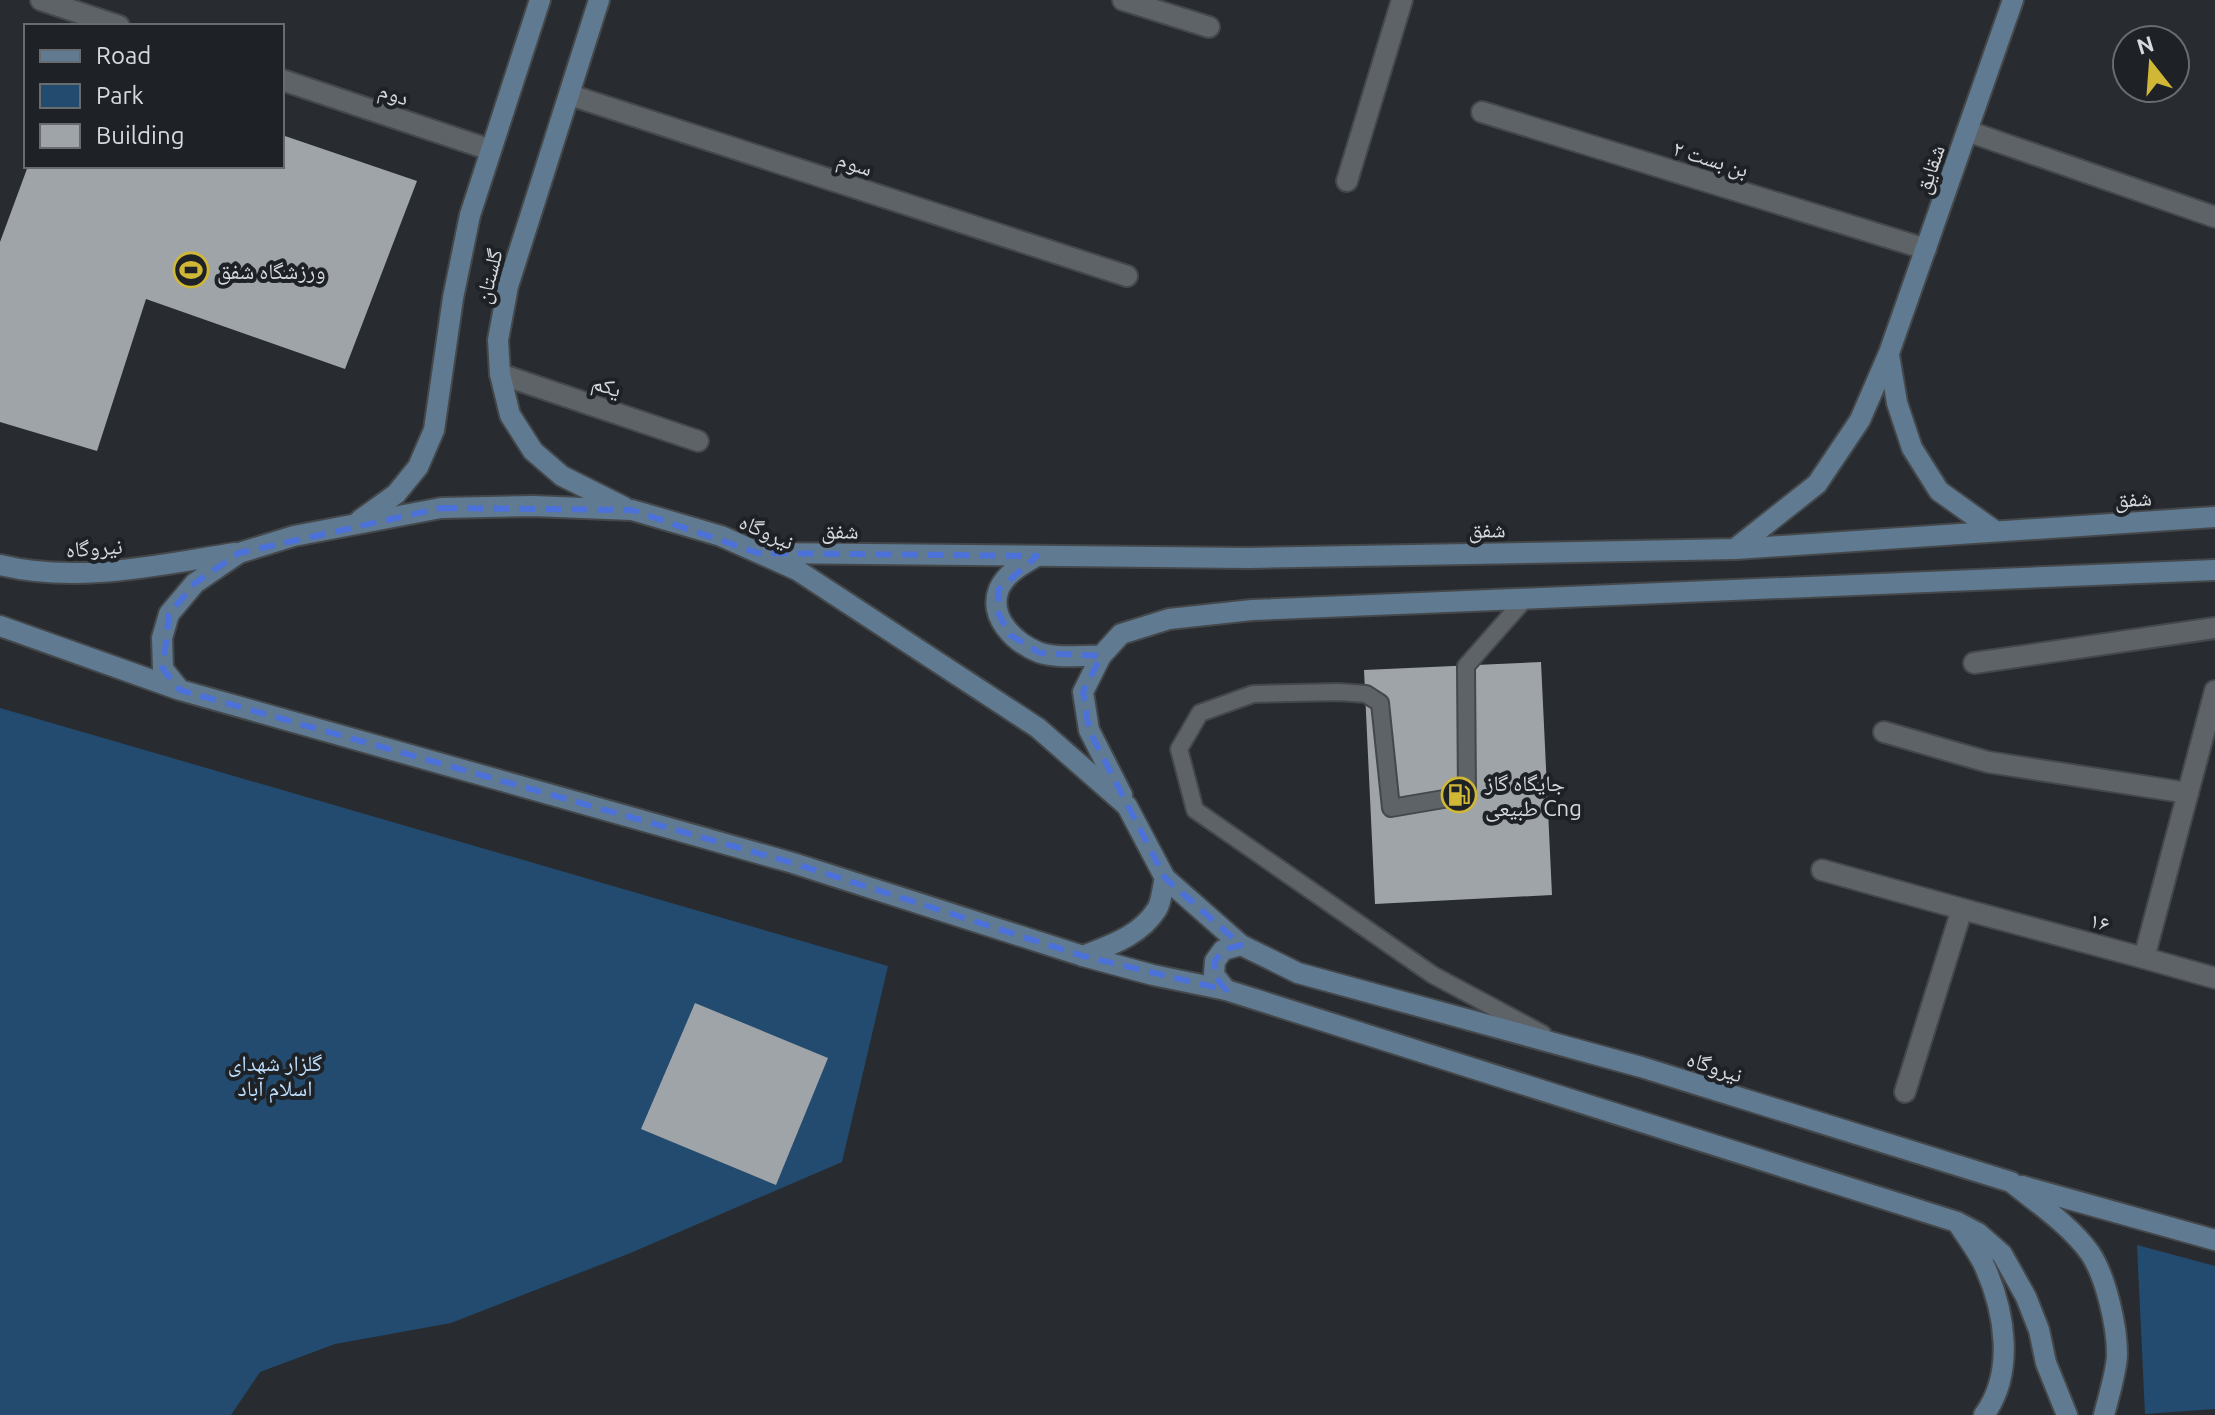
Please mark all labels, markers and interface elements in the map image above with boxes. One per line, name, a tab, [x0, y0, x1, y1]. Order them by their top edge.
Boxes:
legend	[24, 24, 284, 168]
north arrow	[2111, 24, 2191, 104]
text: N	[2133, 30, 2157, 59]
text: Road	[96, 42, 151, 69]
street label: دوم	[375, 76, 412, 112]
text: Park	[96, 82, 144, 109]
text: Building	[96, 122, 184, 149]
street label: بن بست ۲	[1670, 135, 1752, 183]
street label: شقایق	[1909, 141, 1951, 197]
street label: سوم	[833, 146, 876, 183]
street label: گلستان	[469, 246, 509, 306]
sports icon: ورزشگاه شفق	[172, 251, 210, 289]
place label: ورزشگاه شفق	[217, 258, 326, 285]
street label: یکم	[588, 368, 625, 404]
street label: شفق	[2114, 484, 2153, 514]
street label: نیروگاه	[736, 508, 798, 555]
street label: شفق	[1468, 516, 1506, 544]
street label: شفق	[821, 517, 859, 545]
street label: نیروگاه	[65, 533, 123, 562]
place label: جایگاه گاز طبیعی Cng	[1484, 770, 1582, 822]
fuel station icon: جایگاه گاز طبیعی Cng	[1440, 776, 1478, 814]
street label: ۱۶	[2087, 906, 2113, 936]
street label: نیروگاه	[1684, 1045, 1746, 1088]
park label: گلزار شهدای اسلام آباد	[228, 1050, 322, 1103]

